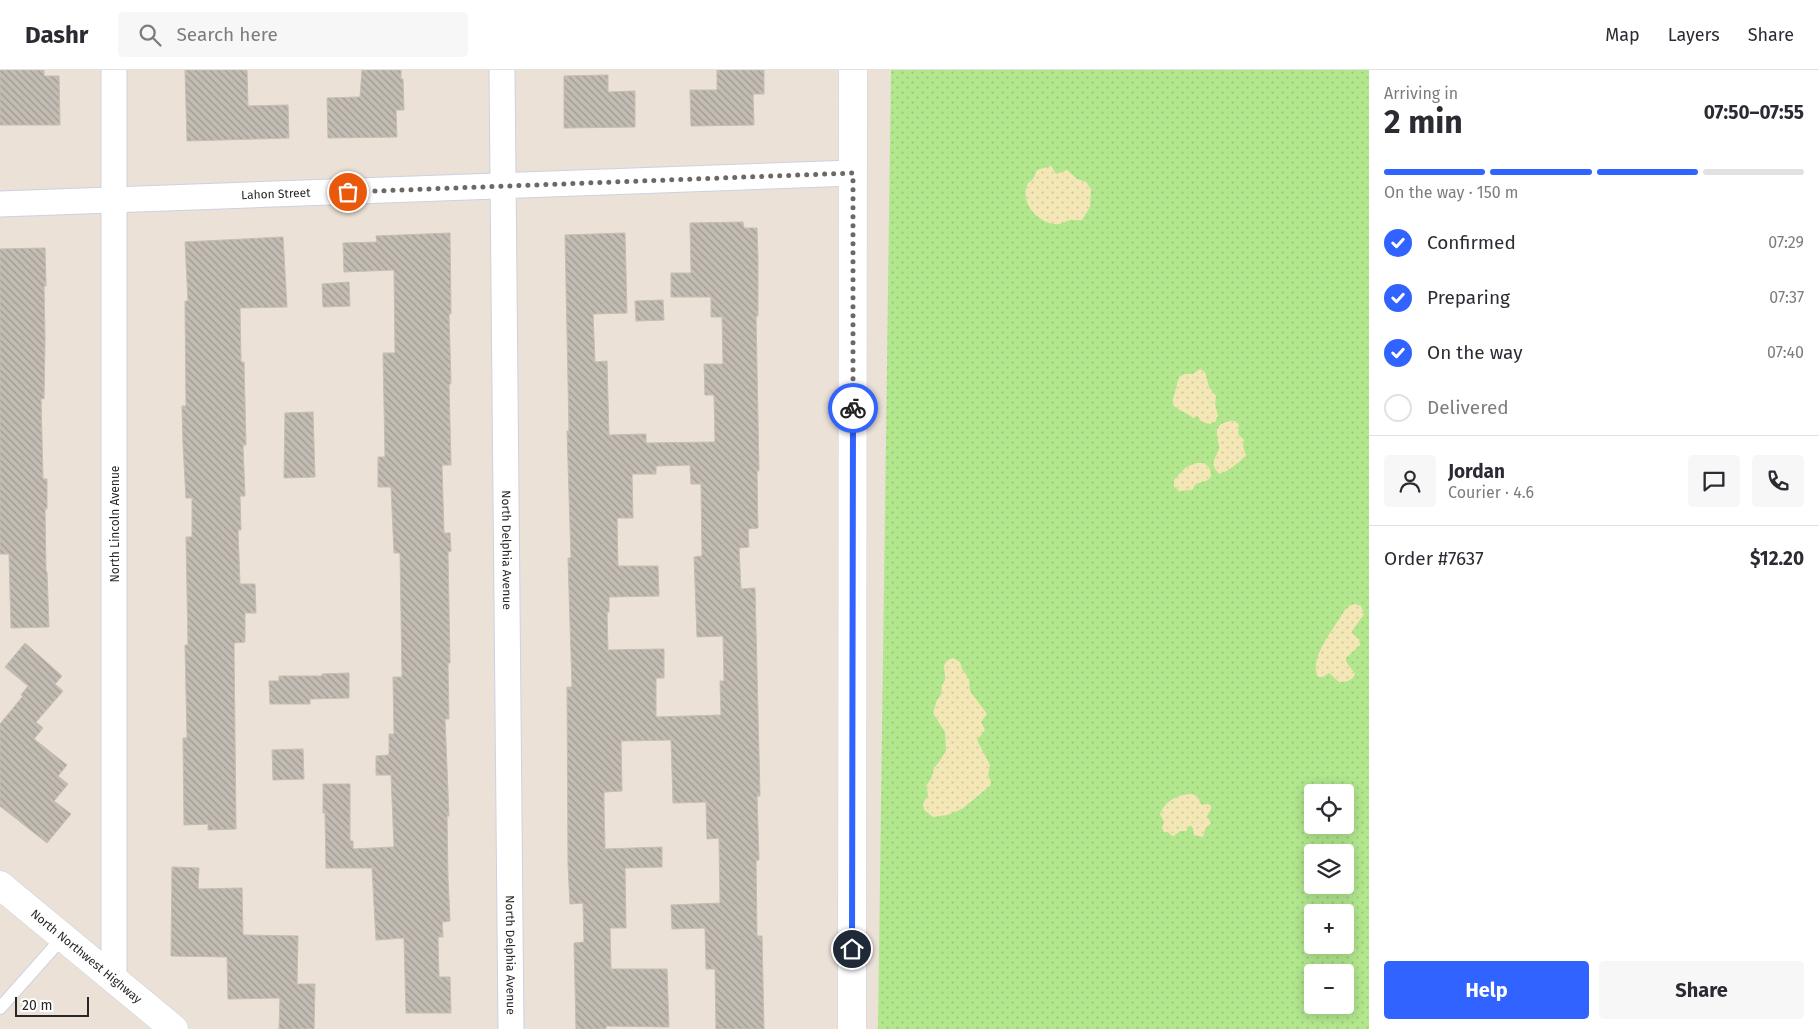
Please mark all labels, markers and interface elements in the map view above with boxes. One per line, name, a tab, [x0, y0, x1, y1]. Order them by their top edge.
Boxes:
search box	[118, 12, 468, 57]
text: Dashr	[25, 21, 88, 49]
icon: search	[136, 21, 164, 49]
text: Search here	[176, 23, 278, 46]
text: Map	[1605, 24, 1640, 46]
text: Layers	[1668, 24, 1720, 46]
text: Share	[1748, 24, 1794, 46]
text: Arriving in	[1384, 84, 1458, 103]
text: 07:50–07:55	[1704, 101, 1804, 124]
text: 2 min	[1384, 103, 1463, 141]
pin	[327, 171, 369, 213]
icon: bag	[334, 178, 362, 206]
text: On the way · 150 m	[1384, 183, 1519, 202]
street label: Lahon Street	[241, 186, 311, 202]
icon: check	[1384, 229, 1412, 257]
text: Confirmed	[1427, 231, 1516, 254]
text: 07:29	[1768, 233, 1804, 252]
icon: check	[1384, 284, 1412, 312]
text: Preparing	[1427, 286, 1510, 309]
text: 07:37	[1769, 288, 1804, 307]
icon: check	[1384, 339, 1412, 367]
text: On the way	[1427, 341, 1523, 364]
text: 07:40	[1767, 343, 1804, 362]
courier	[828, 383, 878, 433]
icon: bike	[839, 394, 867, 422]
text: Delivered	[1427, 396, 1509, 419]
button: person	[1384, 455, 1436, 507]
button: chat	[1688, 455, 1740, 507]
button: phone	[1752, 455, 1804, 507]
text: Jordan	[1448, 460, 1505, 483]
street label: North Lincoln Avenue	[108, 466, 122, 582]
text: Courier · 4.6	[1448, 483, 1534, 502]
street label: North Delphia Avenue	[499, 490, 514, 610]
text: Order #7637	[1384, 547, 1484, 570]
text: $12.20	[1750, 547, 1804, 570]
map controls	[1304, 784, 1354, 1014]
button: locate	[1304, 784, 1354, 834]
button: layers	[1304, 844, 1354, 894]
street label: North Delphia Avenue	[503, 895, 518, 1015]
button: +	[1304, 904, 1354, 954]
street label: North Northwest Highway	[28, 907, 145, 1006]
pin	[831, 928, 873, 970]
icon: home	[838, 935, 866, 963]
button: Help	[1384, 961, 1589, 1019]
button: Share	[1599, 961, 1804, 1019]
button: −	[1304, 964, 1354, 1014]
scale bar	[15, 994, 89, 1017]
text: 20 m	[22, 997, 52, 1014]

